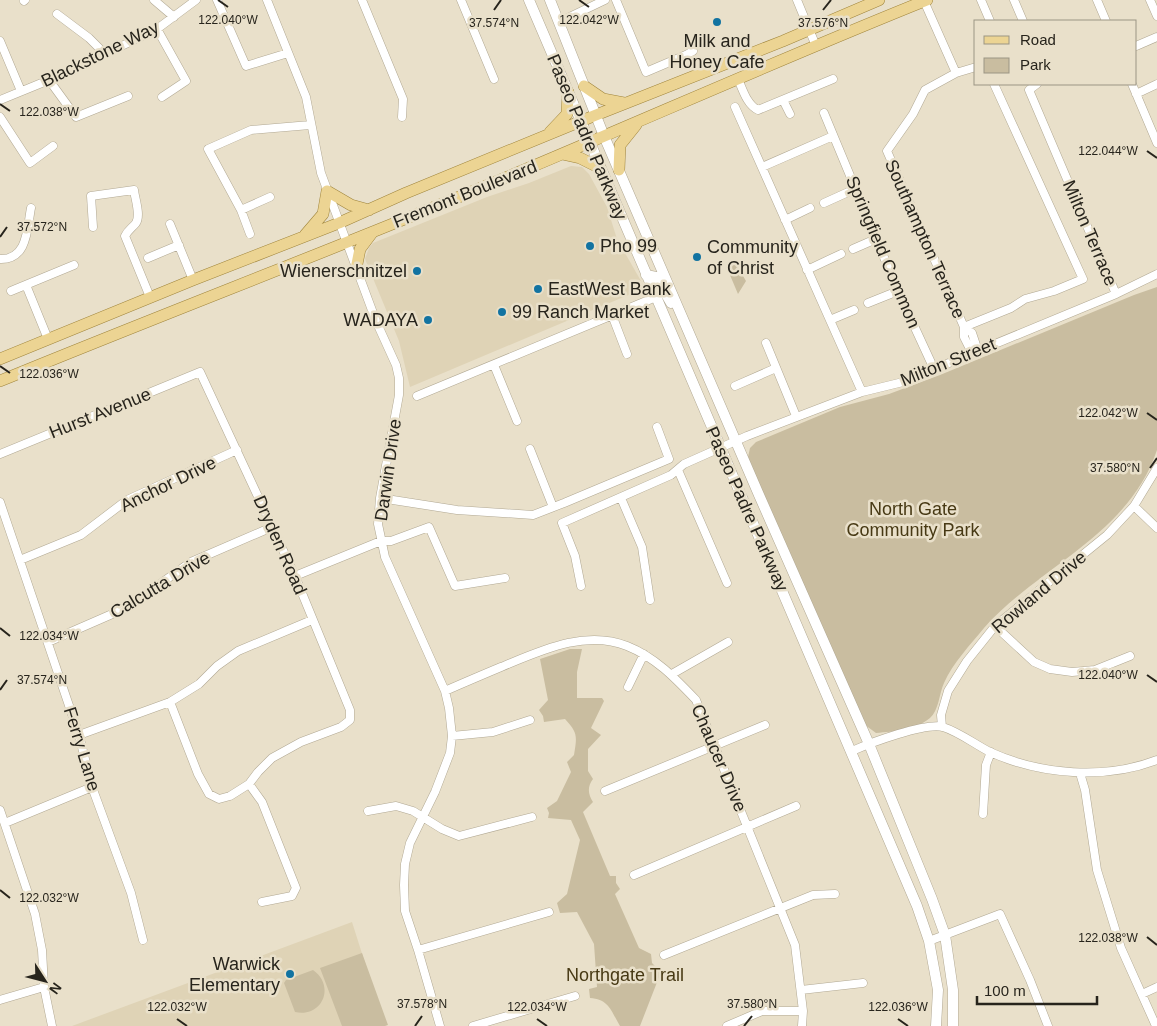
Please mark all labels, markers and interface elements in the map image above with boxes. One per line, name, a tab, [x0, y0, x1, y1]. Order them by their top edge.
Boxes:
text: 122.040°W	[198, 13, 258, 27]
text: 122.042°W	[559, 13, 619, 27]
text: 37.574°N	[469, 16, 519, 30]
marker: Milk and Honey Cafe	[711, 16, 723, 28]
text: 37.576°N	[798, 16, 848, 30]
street label: Blackstone Way	[38, 17, 162, 91]
legend	[974, 20, 1137, 85]
place label: Milk and Honey Cafe	[669, 31, 765, 72]
text: Road	[1020, 31, 1056, 48]
street label: Paseo Padre Parkway	[543, 51, 631, 223]
text: Park	[1020, 56, 1051, 73]
text: 122.038°W	[19, 105, 79, 119]
text: 122.044°W	[1078, 144, 1138, 158]
street label: Fremont Boulevard	[390, 156, 540, 232]
street label: Southampton Terrace	[881, 156, 969, 322]
street label: Springfield Common	[842, 173, 924, 331]
street label: Milton Terrace	[1059, 177, 1121, 289]
text: 37.572°N	[17, 220, 67, 234]
place label: Pho 99	[600, 236, 657, 256]
place label: Community of Christ	[707, 237, 798, 278]
marker: Pho 99	[584, 240, 596, 252]
marker: Community of Christ	[691, 251, 703, 263]
place label: Wienerschnitzel	[280, 261, 407, 281]
marker: Wienerschnitzel	[411, 265, 423, 277]
place label: EastWest Bank	[548, 279, 672, 299]
marker: EastWest Bank	[532, 283, 544, 295]
place label: 99 Ranch Market	[512, 302, 649, 322]
marker: 99 Ranch Market	[496, 306, 508, 318]
place label: WADAYA	[343, 310, 418, 330]
marker: WADAYA	[422, 314, 434, 326]
street label: Milton Street	[897, 334, 999, 390]
text: 122.036°W	[19, 367, 79, 381]
street label: Hurst Avenue	[46, 384, 154, 442]
text: 122.042°W	[1078, 406, 1138, 420]
street label: Darwin Drive	[371, 418, 405, 522]
street label: Paseo Padre Parkway	[702, 424, 792, 594]
street label: Anchor Drive	[117, 452, 219, 516]
text: 37.580°N	[1090, 461, 1140, 475]
street label: Dryden Road	[249, 492, 311, 598]
park label: North Gate Community Park	[846, 499, 981, 540]
street label: Calcutta Drive	[106, 547, 214, 623]
street label: Rowland Drive	[988, 547, 1090, 637]
text: 122.034°W	[19, 629, 79, 643]
text: 122.040°W	[1078, 668, 1138, 682]
text: 37.574°N	[17, 673, 67, 687]
street label: Chaucer Drive	[687, 701, 751, 815]
street label: Ferry Lane	[60, 704, 104, 794]
text: 122.032°W	[19, 891, 79, 905]
text: 122.038°W	[1078, 931, 1138, 945]
place label: Warwick Elementary	[189, 954, 281, 995]
north arrow	[20, 956, 70, 1006]
park label: Northgate Trail	[566, 965, 684, 985]
marker: Warwick Elementary	[284, 968, 296, 980]
scale bar	[977, 974, 1097, 1006]
text: N	[46, 980, 65, 997]
text: 100 m	[984, 982, 1026, 999]
text: 37.578°N	[397, 997, 447, 1011]
text: 37.580°N	[727, 997, 777, 1011]
text: 122.032°W	[147, 1000, 207, 1014]
text: 122.034°W	[507, 1000, 567, 1014]
text: 122.036°W	[868, 1000, 928, 1014]

